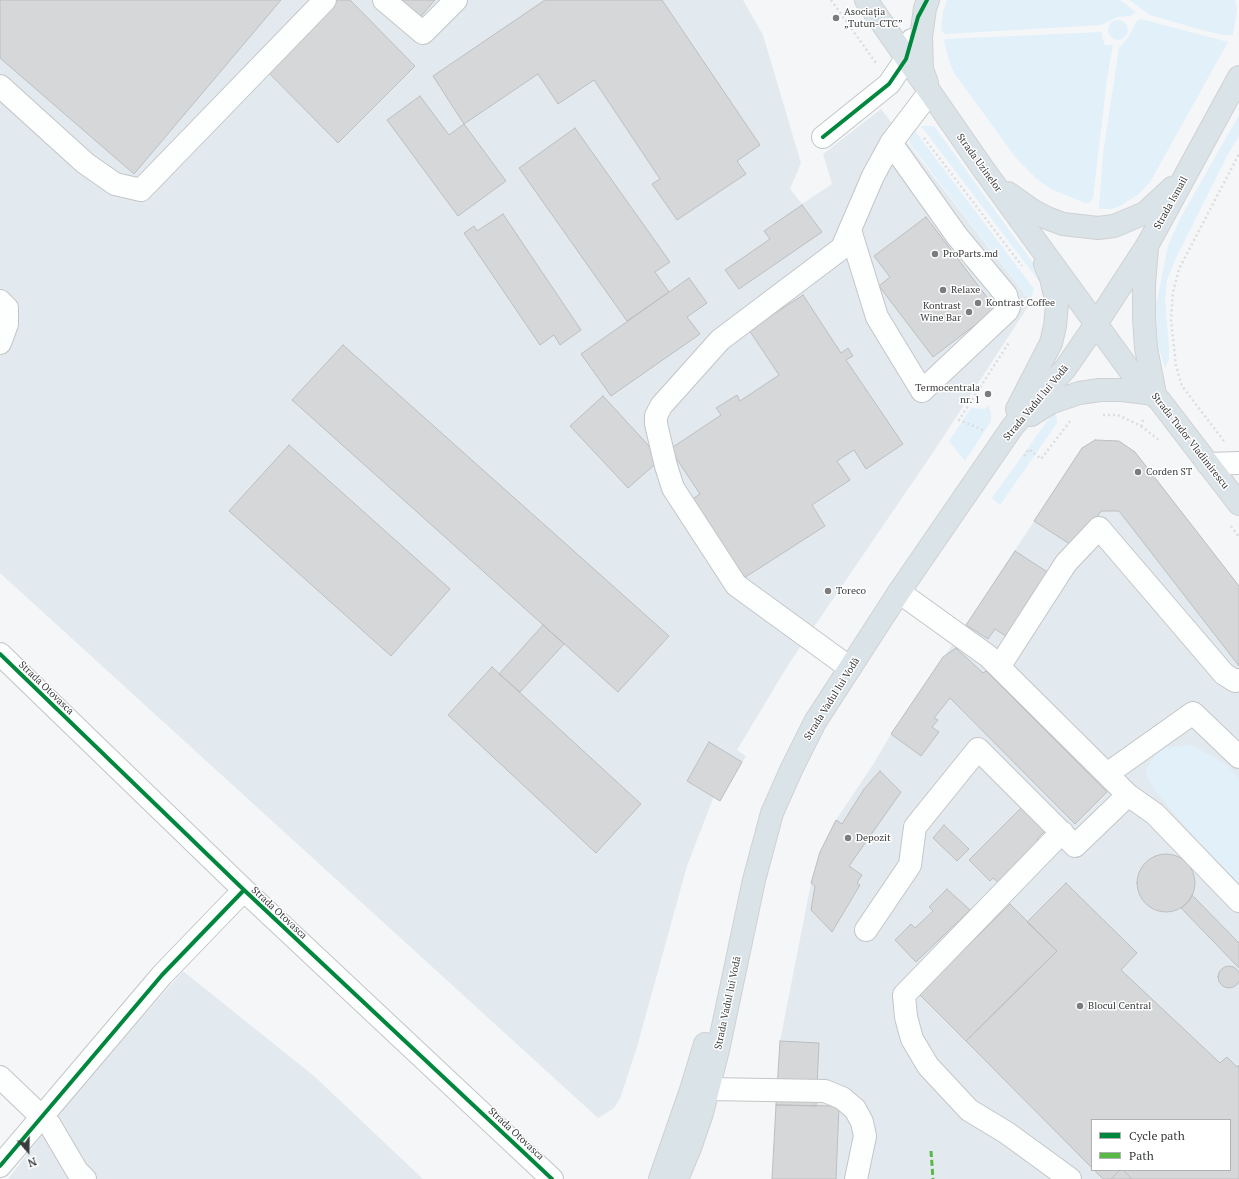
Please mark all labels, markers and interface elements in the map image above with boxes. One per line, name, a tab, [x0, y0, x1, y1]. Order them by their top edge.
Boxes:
place label: Asociația „Tutun-CTC”	[844, 6, 903, 30]
marker: Asociația „Tutun-CTC”	[831, 13, 841, 23]
street label: Strada Uzinelor	[954, 132, 1004, 194]
street label: Strada Ismail	[1152, 174, 1190, 232]
place label: ProParts.md	[943, 248, 998, 260]
marker: ProParts.md	[930, 249, 940, 259]
place label: Relaxe	[951, 284, 980, 296]
marker: Relaxe	[938, 285, 948, 295]
place label: Kontrast Coffee	[986, 297, 1055, 309]
marker: Kontrast Coffee	[973, 298, 983, 308]
place label: Kontrast Wine Bar	[920, 300, 961, 324]
marker: Kontrast Wine Bar	[964, 307, 974, 317]
street label: Strada Vadul lui Vodă	[1001, 363, 1071, 443]
place label: Termocentrala nr. 1	[915, 382, 980, 406]
marker: Termocentrala nr. 1	[983, 389, 993, 399]
street label: Strada Tudor Vladimirescu	[1149, 391, 1231, 491]
place label: Corden ST	[1146, 466, 1192, 478]
marker: Corden ST	[1133, 467, 1143, 477]
place label: Toreco	[836, 585, 866, 597]
marker: Toreco	[823, 586, 833, 596]
street label: Strada Vadul lui Vodă	[802, 656, 862, 742]
street label: Strada Otovasca	[16, 659, 76, 717]
place label: Depozit	[856, 832, 891, 844]
marker: Depozit	[843, 833, 853, 843]
street label: Strada Otovasca	[249, 884, 309, 942]
street label: Strada Vadul lui Vodă	[712, 955, 744, 1051]
place label: Blocul Central	[1088, 1000, 1151, 1012]
marker: Blocul Central	[1075, 1001, 1085, 1011]
street label: Strada Otovasca	[486, 1105, 546, 1163]
legend	[1091, 1119, 1231, 1171]
text: Cycle path	[1129, 1128, 1185, 1143]
north arrow	[8, 1131, 48, 1171]
text: Path	[1129, 1148, 1154, 1163]
text: N	[26, 1154, 38, 1170]

